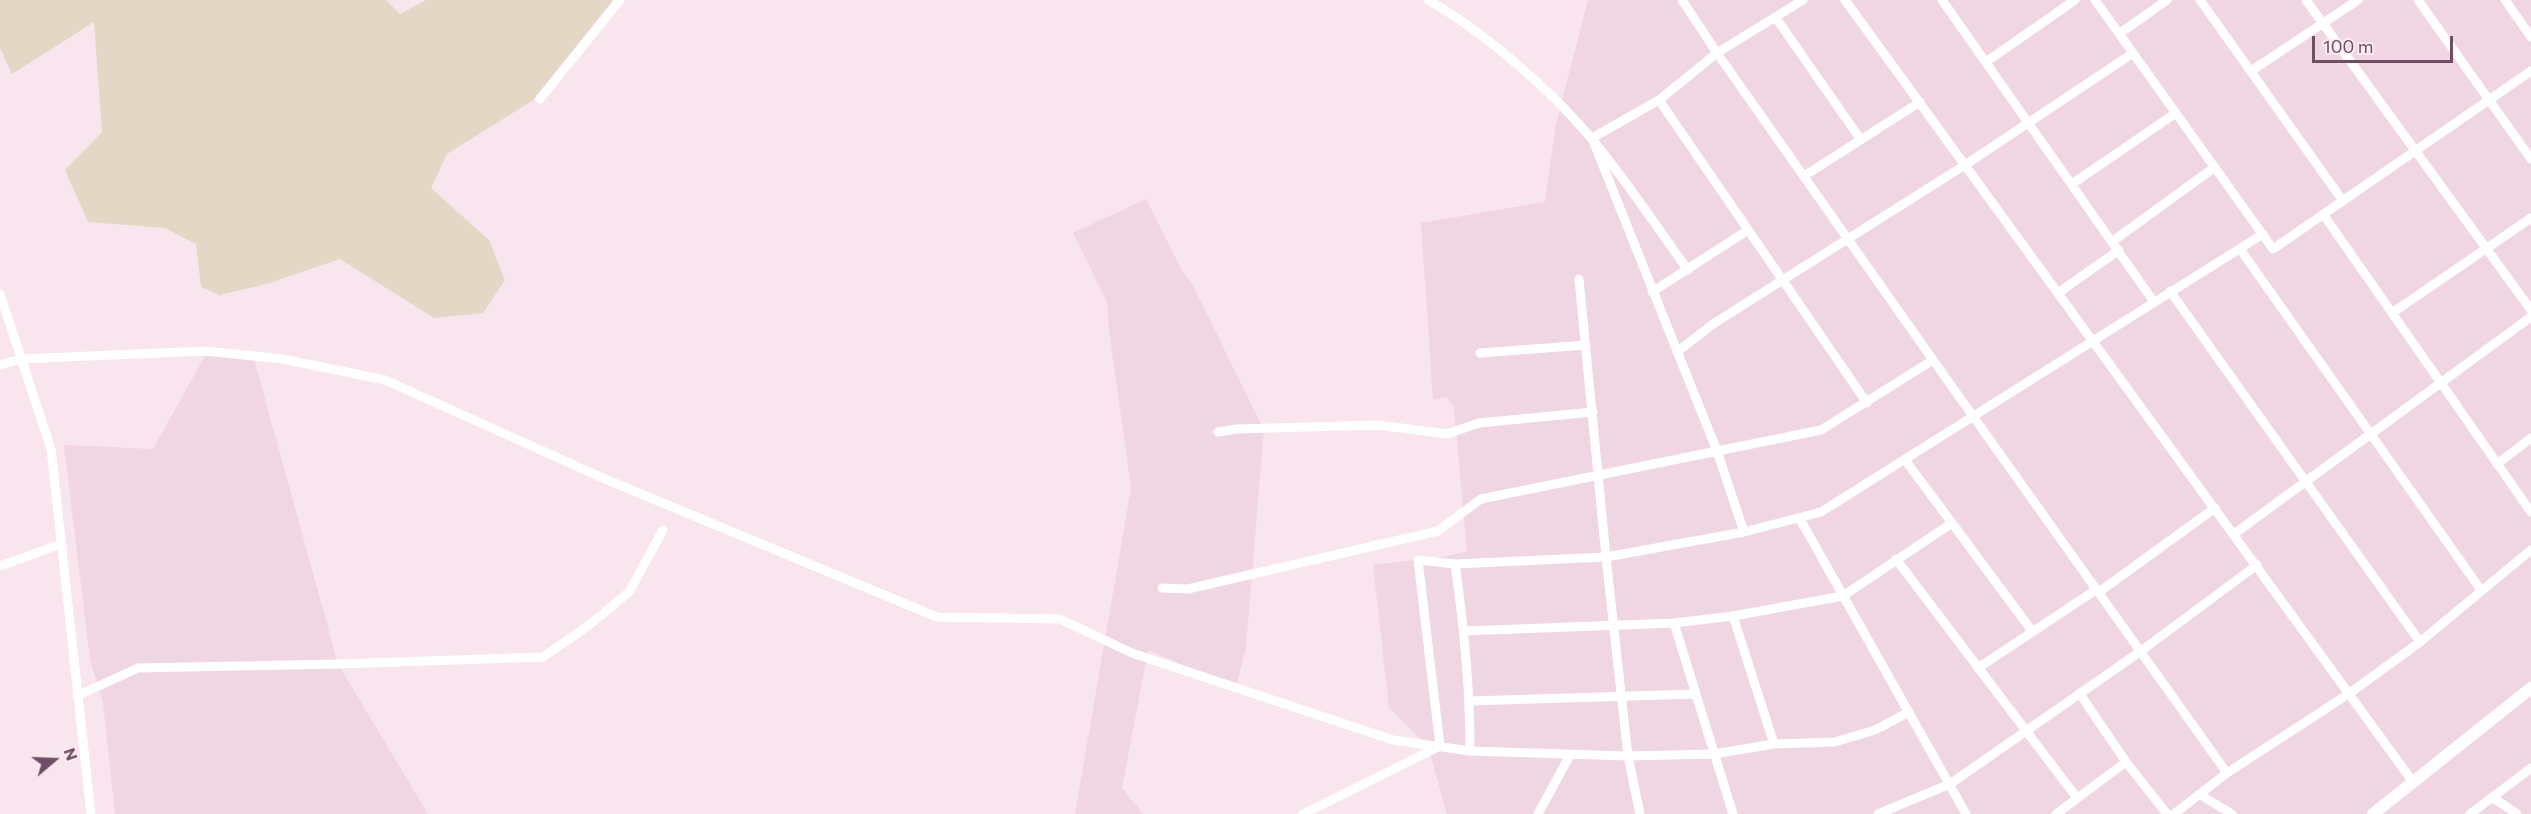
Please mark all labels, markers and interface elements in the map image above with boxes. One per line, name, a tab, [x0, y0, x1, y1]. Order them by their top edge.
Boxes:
scale bar	[2315, 24, 2456, 62]
text: 100 m	[2323, 35, 2373, 57]
north arrow	[24, 730, 84, 790]
text: N	[61, 745, 82, 763]

